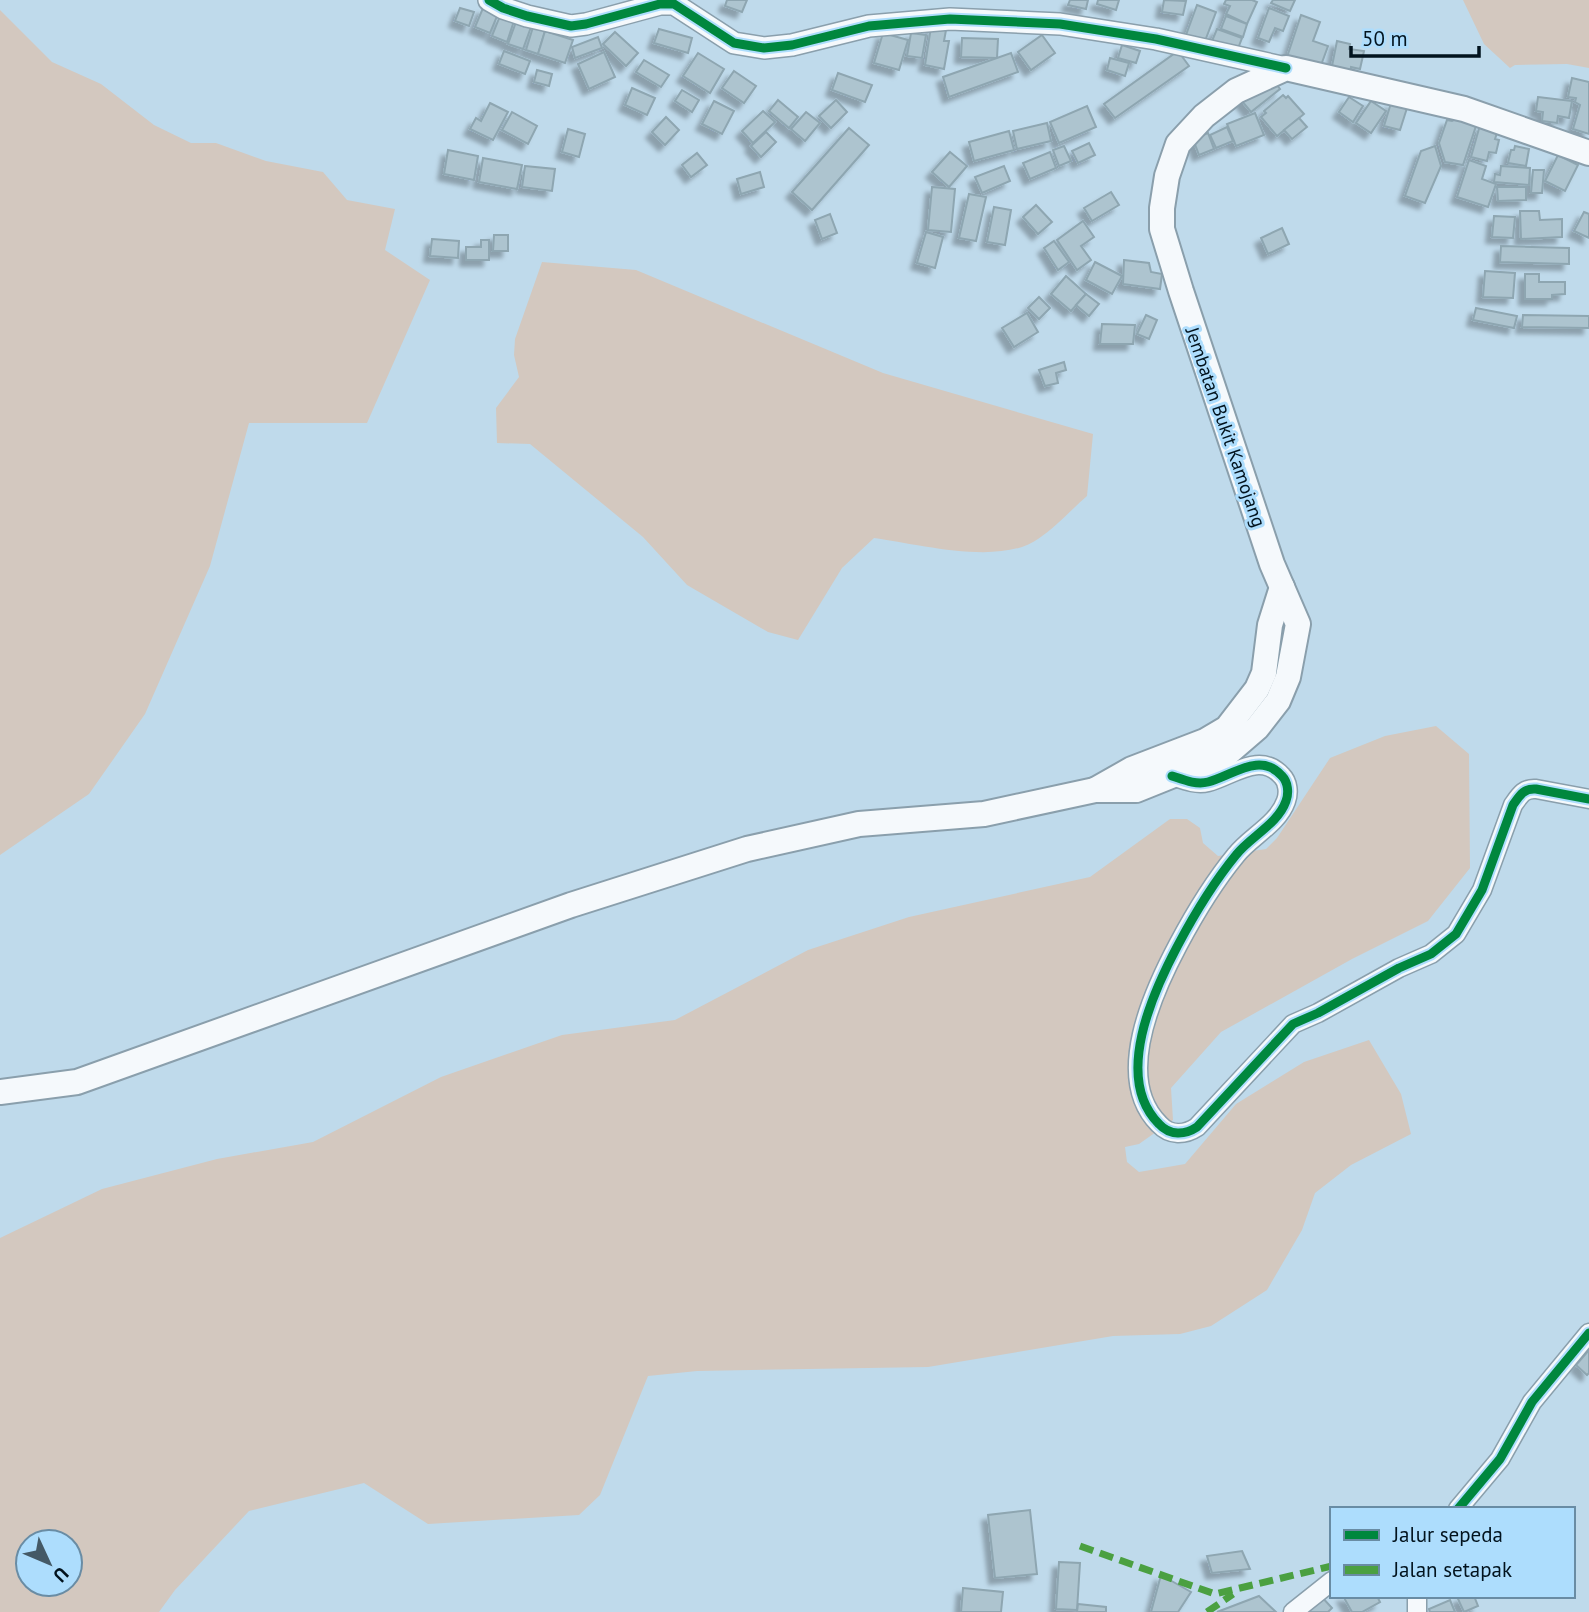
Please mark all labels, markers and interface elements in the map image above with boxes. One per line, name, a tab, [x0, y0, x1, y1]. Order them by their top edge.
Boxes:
scale bar	[1351, 14, 1479, 58]
text: 50 m	[1362, 25, 1408, 52]
street label: Jembatan Bukit Kamojang	[1180, 323, 1272, 530]
legend	[1330, 1507, 1575, 1598]
text: Jalur sepeda	[1392, 1521, 1503, 1548]
north arrow	[14, 1528, 84, 1598]
text: Jalan setapak	[1392, 1556, 1512, 1583]
text: U	[48, 1562, 74, 1587]

